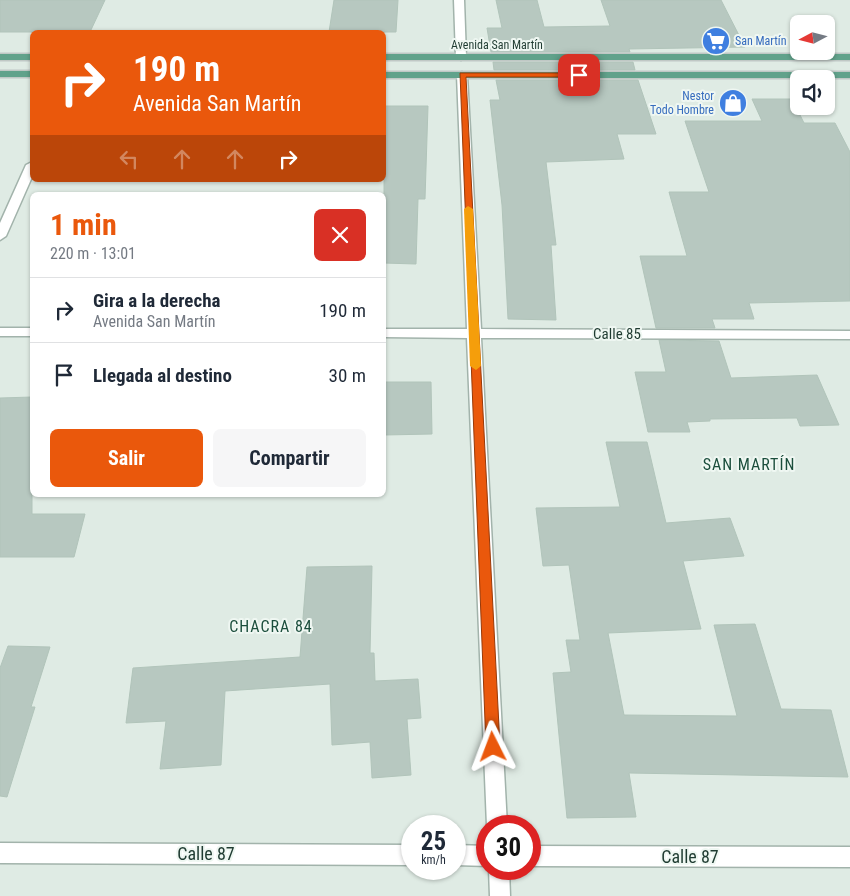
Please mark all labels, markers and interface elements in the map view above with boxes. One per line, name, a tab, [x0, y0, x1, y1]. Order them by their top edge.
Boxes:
north arrow	[790, 15, 835, 60]
map controls	[790, 15, 835, 115]
supermarket icon: San Martín	[701, 26, 731, 56]
place label: San Martín	[735, 34, 787, 48]
street label: Avenida San Martín	[451, 38, 543, 52]
text: 190 m	[133, 49, 220, 90]
icon: right	[50, 50, 115, 115]
pin	[558, 54, 600, 96]
icon: arrive	[565, 61, 593, 89]
button: sound	[790, 70, 835, 115]
shop icon: Nestor Todo Hombre	[718, 88, 748, 118]
place label: Nestor Todo Hombre	[650, 89, 714, 117]
text: Avenida San Martín	[133, 91, 301, 116]
icon: left	[115, 145, 143, 173]
icon: ahead	[168, 145, 196, 173]
icon: ahead	[221, 145, 249, 173]
icon: right	[274, 145, 302, 173]
text: 1 min	[50, 207, 117, 242]
button: close	[314, 209, 366, 261]
text: 220 m · 13:01	[50, 244, 136, 263]
text: Gira a la derecha	[93, 289, 220, 312]
icon: right	[50, 296, 78, 324]
text: 190 m	[319, 299, 366, 322]
text: Avenida San Martín	[93, 312, 215, 331]
street label: Calle 85	[593, 325, 641, 343]
icon: arrive	[50, 361, 78, 389]
text: Llegada al destino	[93, 364, 232, 387]
text: 30 m	[329, 364, 366, 387]
button: Salir	[50, 429, 203, 487]
button: Compartir	[213, 429, 366, 487]
district label: SAN MARTÍN	[703, 455, 795, 474]
district label: CHACRA 84	[229, 617, 313, 636]
position arrow	[466, 720, 518, 772]
speed limit sign: 30	[476, 815, 541, 880]
text: 25	[421, 827, 446, 856]
street label: Calle 87	[177, 843, 235, 864]
street label: Calle 87	[661, 846, 719, 867]
text: km/h	[421, 853, 446, 867]

